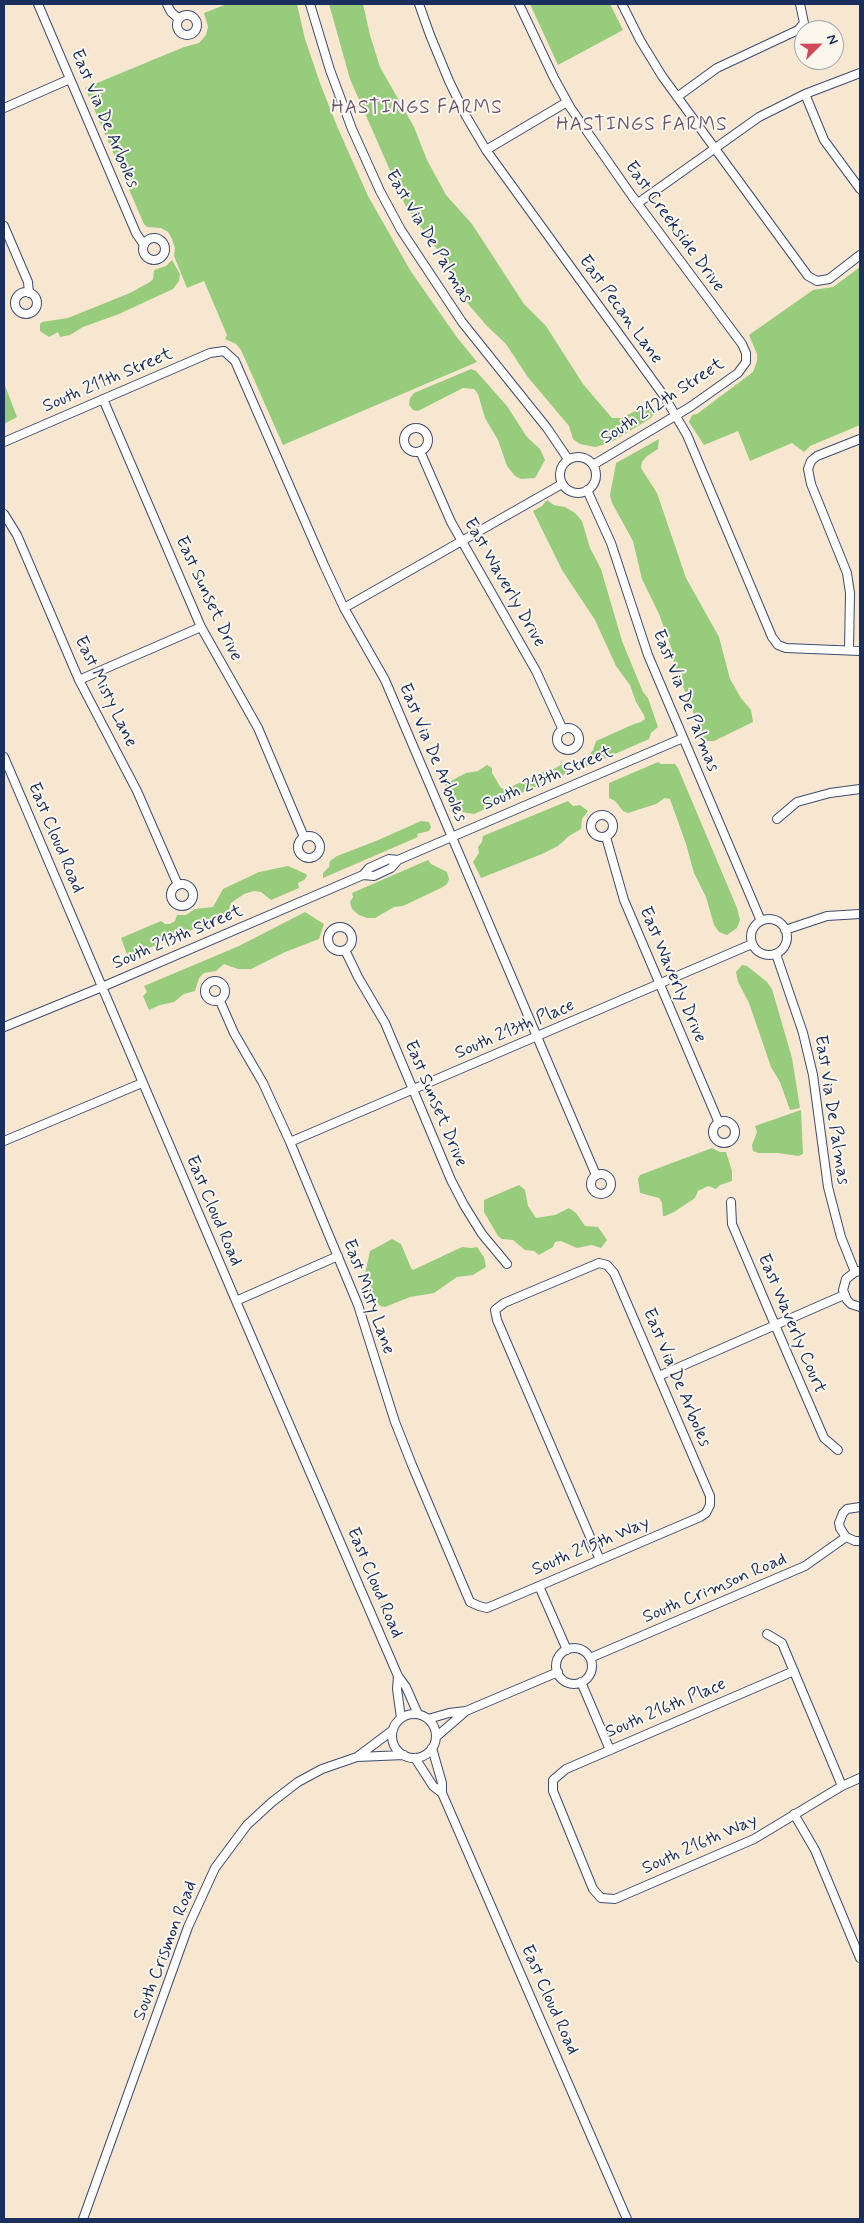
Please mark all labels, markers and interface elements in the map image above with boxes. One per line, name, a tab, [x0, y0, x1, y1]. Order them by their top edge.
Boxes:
north arrow	[794, 20, 844, 70]
text: N	[822, 32, 842, 47]
street label: East Via De Arboles	[65, 46, 143, 192]
district label: HASTINGS FARMS	[329, 98, 505, 120]
district label: HASTINGS FARMS	[554, 115, 730, 137]
street label: East Creekside Drive	[619, 157, 729, 297]
street label: East Via De Palmas	[380, 167, 476, 307]
street label: East Pecan Lane	[573, 251, 667, 369]
street label: South 211th Street	[40, 344, 176, 418]
street label: South 212th Street	[597, 354, 729, 450]
street label: East Waverly Drive	[458, 515, 550, 651]
street label: East Sunset Drive	[170, 533, 246, 665]
street label: East Via De Palmas	[647, 627, 723, 775]
street label: East Misty Lane	[69, 633, 141, 751]
street label: East Via De Arboles	[393, 680, 471, 826]
street label: South 213th Street	[480, 742, 616, 816]
street label: East Cloud Road	[22, 779, 88, 897]
street label: South 213th Street	[110, 901, 246, 975]
street label: East Waverly Drive	[634, 904, 710, 1046]
street label: South 213th Place	[452, 995, 578, 1065]
street label: East Via De Palmas	[809, 1034, 853, 1186]
street label: East Sunset Drive	[399, 1037, 471, 1171]
street label: East Cloud Road	[180, 1152, 246, 1270]
street label: East Misty Lane	[337, 1237, 399, 1357]
street label: East Waverly Court	[752, 1251, 830, 1397]
street label: East Via De Arboles	[637, 1305, 715, 1451]
street label: South 215th Way	[529, 1513, 653, 1581]
street label: East Cloud Road	[341, 1524, 407, 1642]
street label: South Crimson Road	[640, 1549, 790, 1629]
street label: South 216th Place	[603, 1674, 729, 1744]
street label: South 216th Way	[639, 1810, 761, 1880]
street label: South Crismon Road	[129, 1878, 203, 2024]
street label: East Cloud Road	[515, 1942, 583, 2058]

